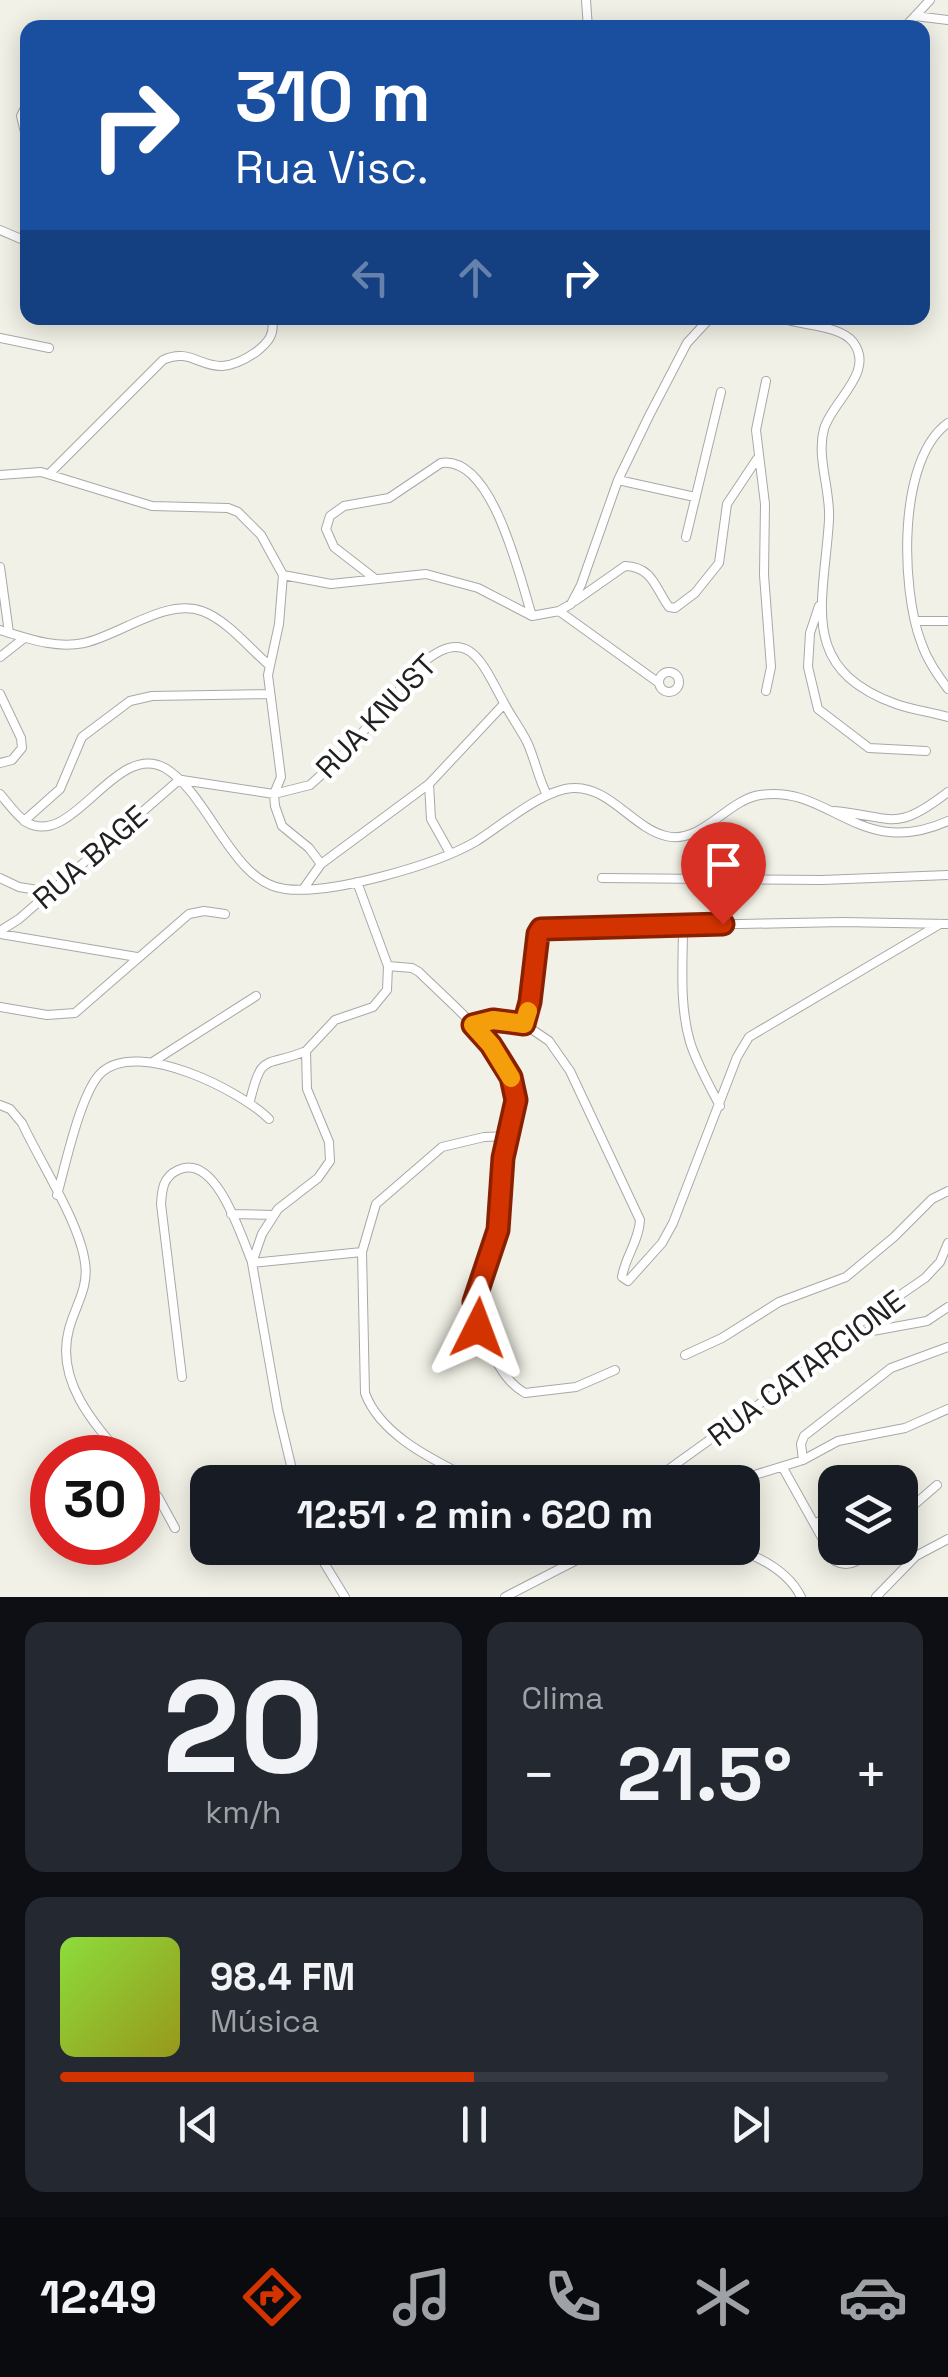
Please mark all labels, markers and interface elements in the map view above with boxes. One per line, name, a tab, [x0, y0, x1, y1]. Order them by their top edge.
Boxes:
text: 310 m	[235, 52, 431, 141]
icon: right	[70, 60, 200, 190]
text: Rua Visc.	[235, 139, 428, 196]
icon: left	[343, 250, 398, 305]
icon: ahead	[448, 250, 503, 305]
icon: right	[553, 250, 608, 305]
street label: RUA KNUST	[307, 646, 445, 786]
street label: RUA BAGE	[24, 796, 156, 918]
pin	[681, 822, 766, 925]
icon: arrive	[696, 837, 751, 892]
position arrow	[426, 1276, 530, 1380]
street label: RUA CATARCIONE	[700, 1281, 912, 1455]
speed limit sign: 30	[30, 1435, 160, 1565]
map controls	[818, 1465, 918, 1565]
button: layers	[818, 1465, 918, 1565]
text: 12:51 · 2 min · 620 m	[297, 1491, 653, 1539]
text: 20	[163, 1644, 324, 1810]
text: Clima	[522, 1678, 604, 1718]
text: 21.5°	[617, 1726, 792, 1822]
text: −	[522, 1740, 556, 1810]
text: +	[854, 1740, 888, 1810]
text: km/h	[205, 1792, 281, 1832]
text: 98.4 FM	[210, 1953, 355, 2001]
text: Música	[210, 2001, 320, 2041]
icon: previous	[171, 2097, 226, 2152]
icon: pause	[447, 2097, 502, 2152]
icon: next	[723, 2097, 778, 2152]
icon: directions	[237, 2262, 307, 2332]
icon: music	[387, 2262, 457, 2332]
icon: phone	[538, 2262, 608, 2332]
icon: climate	[688, 2262, 758, 2332]
icon: car	[838, 2262, 908, 2332]
text: 12:49	[40, 2269, 157, 2326]

